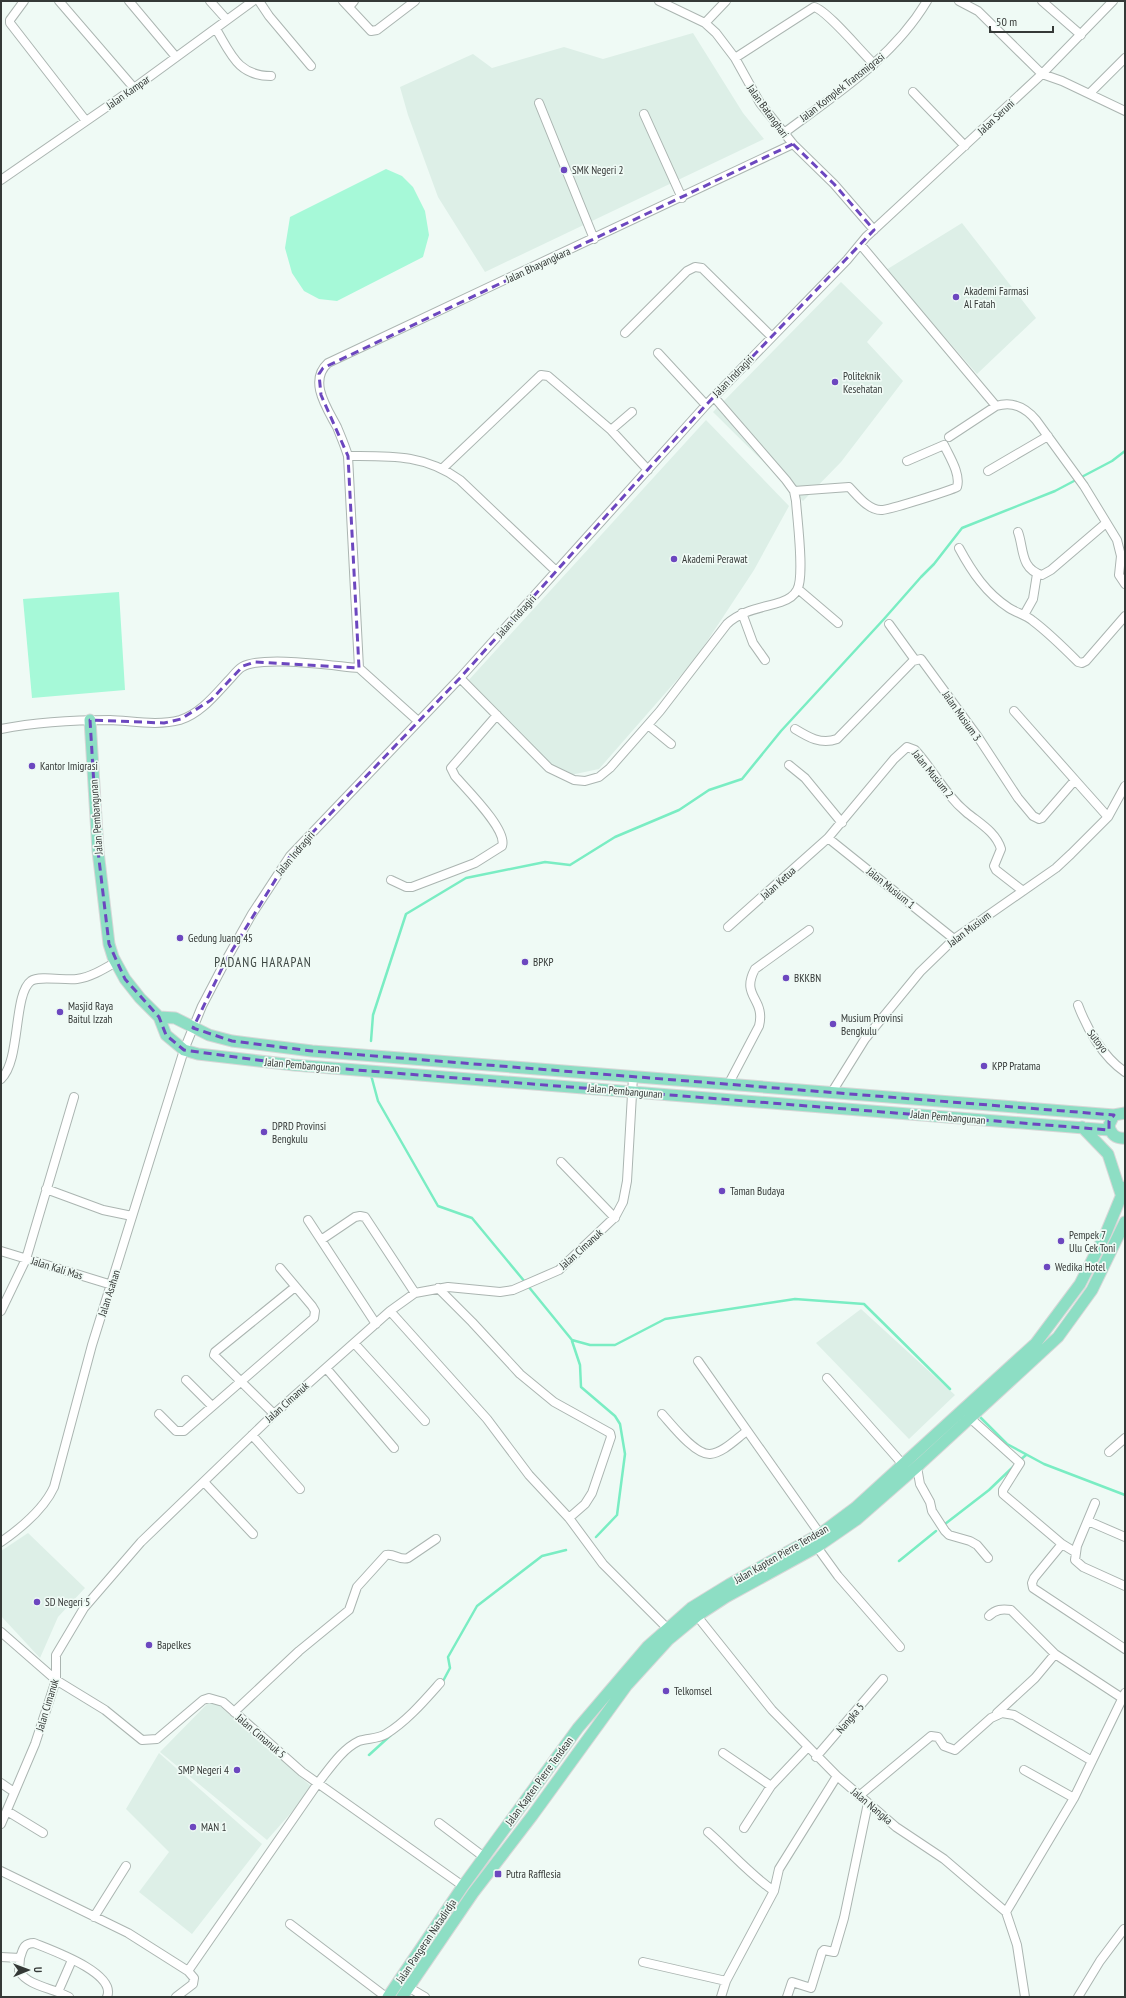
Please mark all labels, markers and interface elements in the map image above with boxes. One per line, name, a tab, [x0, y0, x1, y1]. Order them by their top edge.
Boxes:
scale bar	[990, 8, 1053, 34]
text: 50 m	[996, 14, 1017, 29]
street label: Jalan Komplek Transmigrasi	[796, 50, 887, 125]
street label: Jalan Kampar	[103, 72, 153, 113]
street label: Jalan Batanghari	[743, 81, 792, 140]
street label: Jalan Seruni	[974, 96, 1017, 138]
place label: SMK Negeri 2	[572, 163, 624, 177]
marker: SMK Negeri 2	[559, 165, 569, 175]
street label: Jalan Bhayangkara	[503, 244, 573, 287]
place label: Akademi Farmasi Al Fatah	[964, 284, 1029, 311]
marker: Akademi Farmasi Al Fatah	[951, 292, 961, 302]
street label: Jalan Indragiri	[709, 352, 757, 401]
place label: Politeknik Kesehatan	[843, 369, 882, 396]
marker: Politeknik Kesehatan	[830, 377, 840, 387]
place label: Akademi Perawat	[682, 552, 748, 566]
marker: Akademi Perawat	[669, 554, 679, 564]
street label: Jalan Indragiri	[492, 592, 539, 641]
street label: Jalan Musium 3	[939, 687, 984, 744]
street label: Jalan Musium 2	[909, 746, 957, 801]
place label: Kantor Imigrasi	[40, 759, 98, 773]
marker: Kantor Imigrasi	[27, 761, 37, 771]
street label: Jalan Pembangunan	[86, 779, 106, 856]
street label: Jalan Indragiri	[272, 828, 317, 879]
street label: Jalan Ketua	[757, 863, 799, 903]
street label: Jalan Musium 1	[863, 864, 918, 912]
street label: Jalan Musium	[944, 908, 994, 951]
place label: Gedung Juang 45	[188, 931, 253, 945]
marker: Gedung Juang 45	[175, 933, 185, 943]
district label: PADANG HARAPAN	[214, 954, 312, 971]
place label: BPKP	[533, 955, 554, 969]
marker: BPKP	[520, 957, 530, 967]
place label: BKKBN	[794, 971, 821, 985]
marker: BKKBN	[781, 973, 791, 983]
place label: Masjid Raya Baitul Izzah	[68, 999, 113, 1026]
marker: Masjid Raya Baitul Izzah	[55, 1007, 65, 1017]
place label: Musium Provinsi Bengkulu	[841, 1011, 903, 1038]
marker: Musium Provinsi Bengkulu	[828, 1019, 838, 1029]
street label: Sutoyo	[1084, 1026, 1112, 1056]
street label: Jalan Pembangunan	[263, 1055, 340, 1075]
place label: KPP Pratama	[992, 1059, 1040, 1073]
marker: KPP Pratama	[979, 1061, 989, 1071]
street label: Jalan Pembangunan	[586, 1081, 663, 1101]
street label: Jalan Pembangunan	[909, 1107, 986, 1127]
place label: DPRD Provinsi Bengkulu	[272, 1119, 326, 1146]
marker: DPRD Provinsi Bengkulu	[259, 1127, 269, 1137]
place label: Taman Budaya	[730, 1184, 785, 1198]
marker: Taman Budaya	[717, 1186, 727, 1196]
street label: Jalan Cimanuk	[555, 1225, 606, 1273]
place label: Pempek 7 Ulu Cek Toni	[1069, 1228, 1115, 1255]
marker: Pempek 7 Ulu Cek Toni	[1056, 1236, 1066, 1246]
street label: Jalan Kali Mas	[29, 1253, 85, 1283]
place label: Wedika Hotel	[1055, 1260, 1106, 1274]
marker: Wedika Hotel	[1042, 1262, 1052, 1272]
street label: Jalan Asahan	[95, 1268, 123, 1319]
street label: Jalan Cimanuk	[261, 1378, 312, 1426]
street label: Jalan Kapten Pierre Tendean	[731, 1521, 831, 1587]
place label: SD Negeri 5	[45, 1595, 90, 1609]
marker: SD Negeri 5	[32, 1597, 42, 1607]
place label: Bapelkes	[157, 1638, 191, 1652]
marker: Bapelkes	[144, 1640, 154, 1650]
street label: Jalan Cimanuk	[32, 1676, 62, 1734]
place label: Telkomsel	[674, 1684, 712, 1698]
marker: Telkomsel	[661, 1686, 671, 1696]
street label: Nangka 5	[833, 1700, 867, 1736]
street label: Jalan Cimanuk 5	[233, 1710, 289, 1761]
street label: Jalan Kapten Pierre Tendean	[501, 1734, 576, 1829]
place label: SMP Negeri 4	[178, 1763, 229, 1777]
marker: SMP Negeri 4	[232, 1765, 242, 1775]
street label: Jalan Nangka	[848, 1784, 896, 1827]
place label: MAN 1	[201, 1820, 226, 1834]
marker: MAN 1	[188, 1822, 198, 1832]
place label: Putra Rafflesia	[506, 1867, 561, 1881]
marker: Putra Rafflesia	[493, 1869, 503, 1879]
street label: Jalan Pangeran Natadirdja	[392, 1896, 459, 1987]
north arrow	[8, 1950, 48, 1990]
text: U	[31, 1967, 45, 1973]

